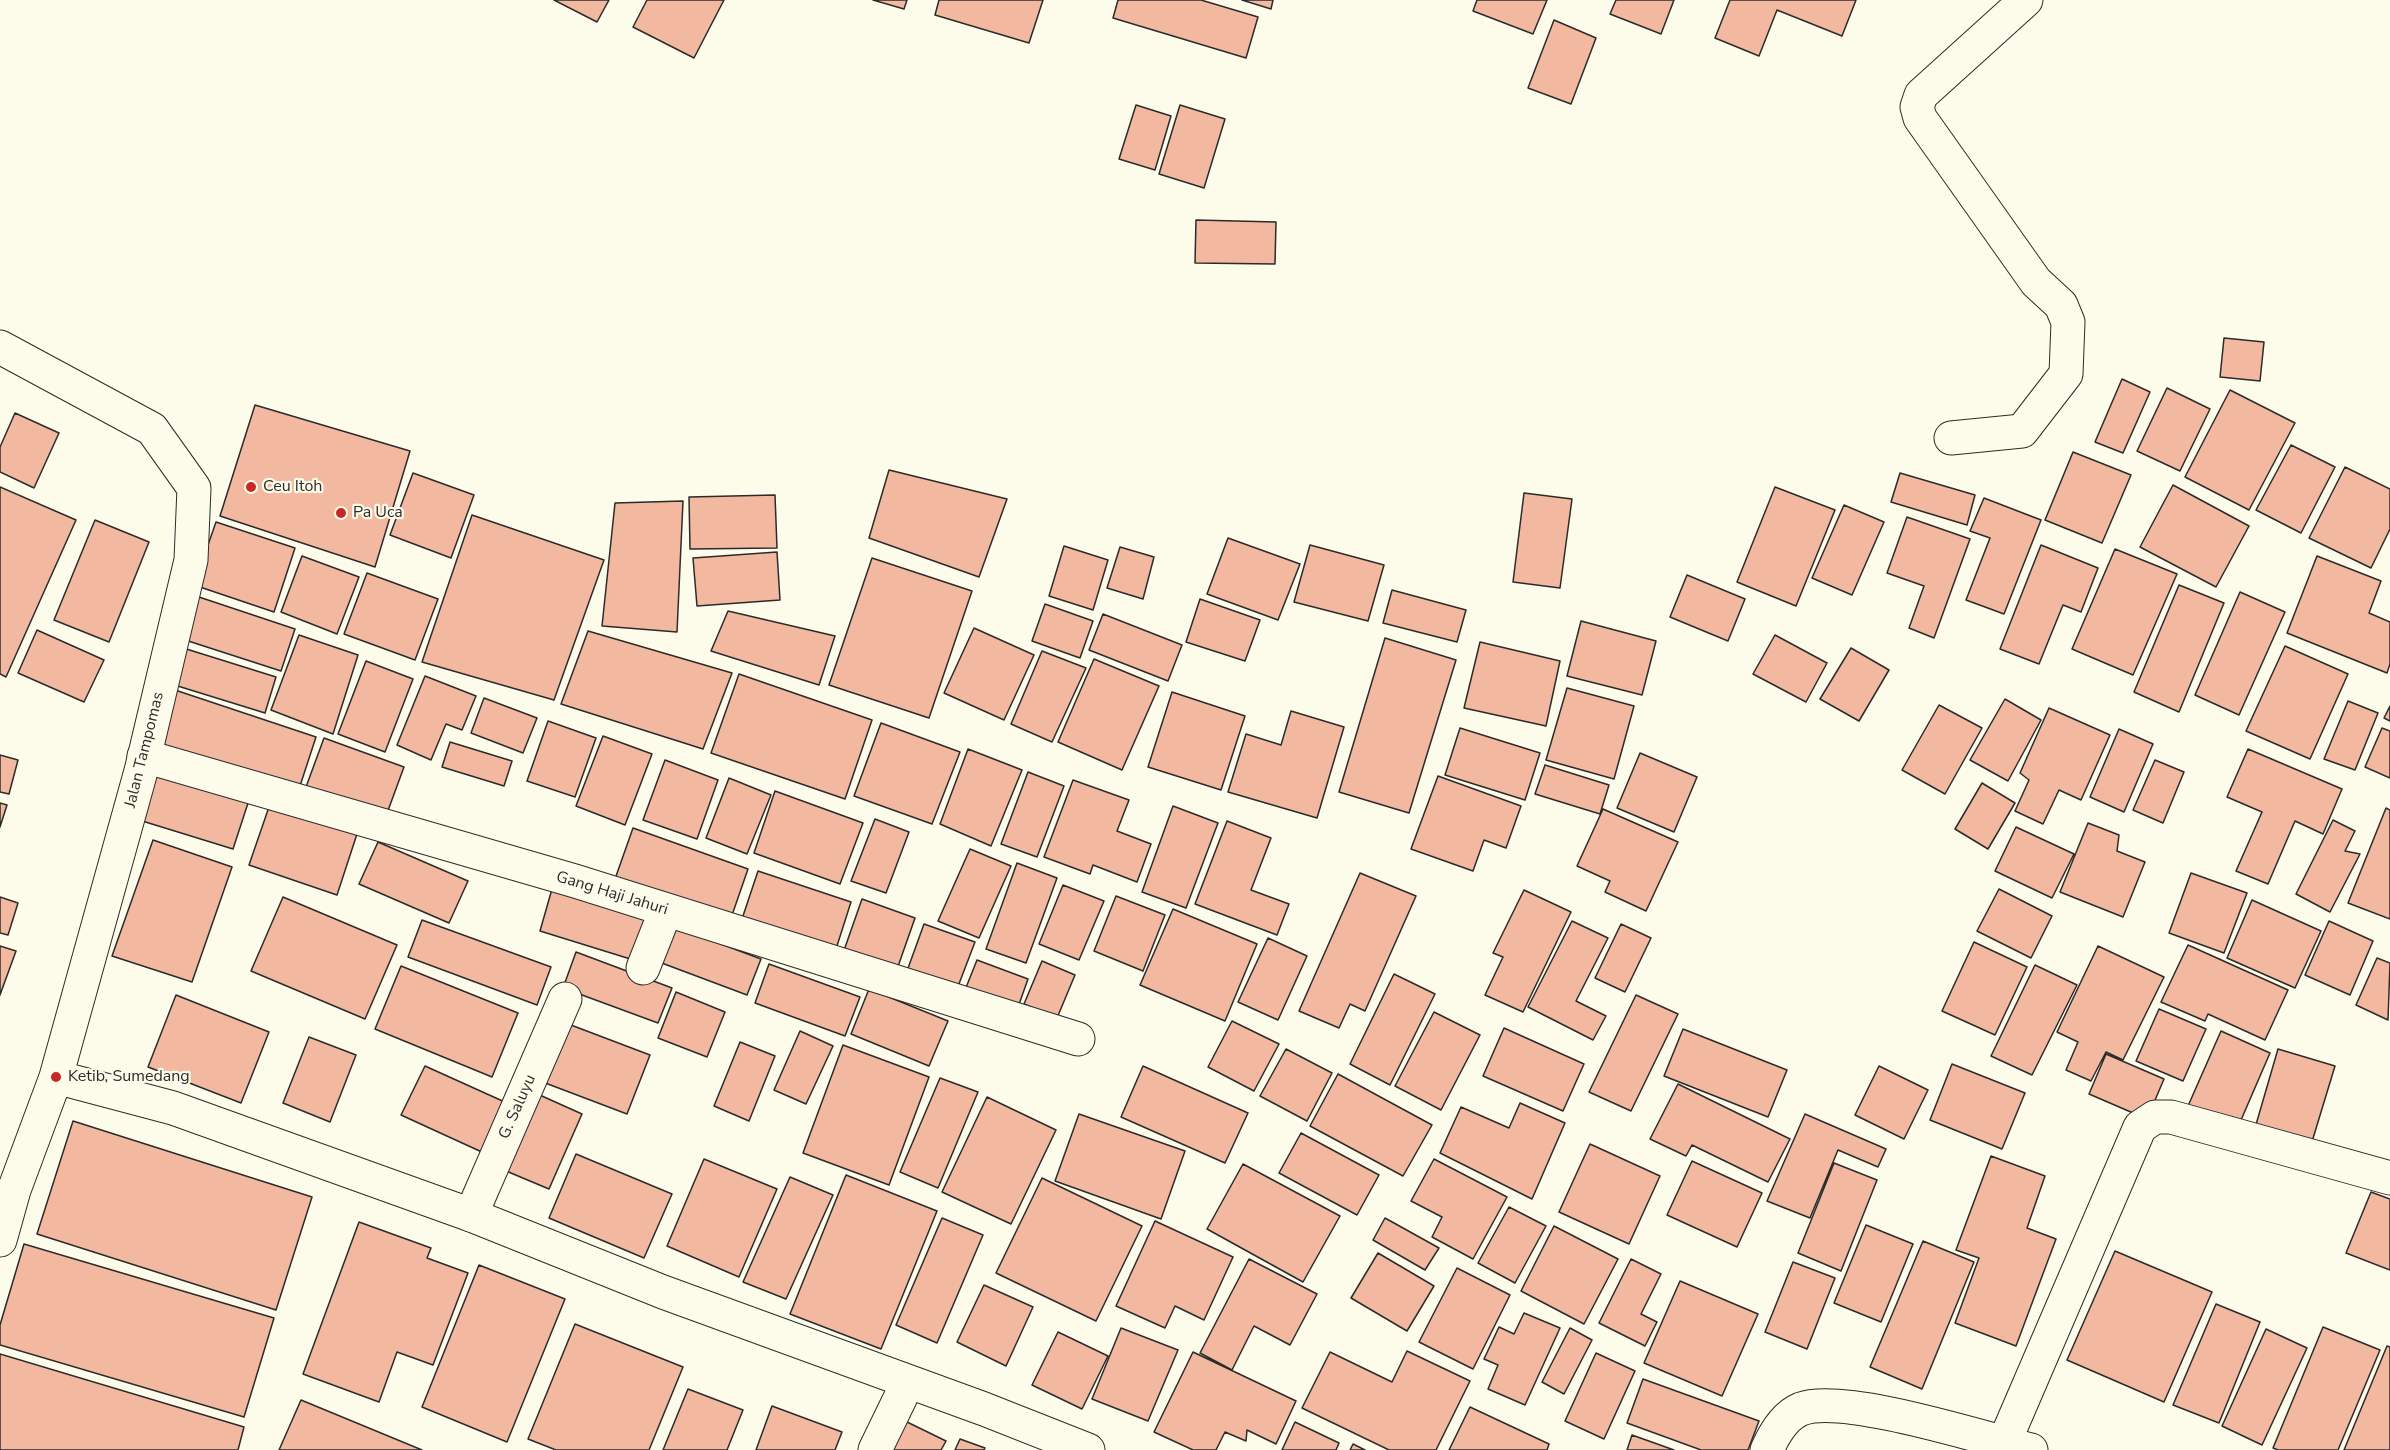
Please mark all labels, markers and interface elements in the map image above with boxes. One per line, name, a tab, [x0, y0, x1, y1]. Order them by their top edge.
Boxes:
place label: Ceu Itoh	[263, 477, 322, 497]
marker: Ceu Itoh	[244, 480, 258, 494]
place label: Pa Uca	[353, 503, 403, 523]
marker: Pa Uca	[334, 506, 348, 520]
street label: Jalan Tampomas	[121, 690, 169, 810]
street label: Gang Haji Jahuri	[554, 868, 670, 920]
place label: Ketib, Sumedang	[68, 1067, 190, 1087]
marker: Ketib, Sumedang	[49, 1070, 63, 1084]
street label: G. Saluyu	[495, 1072, 541, 1142]

